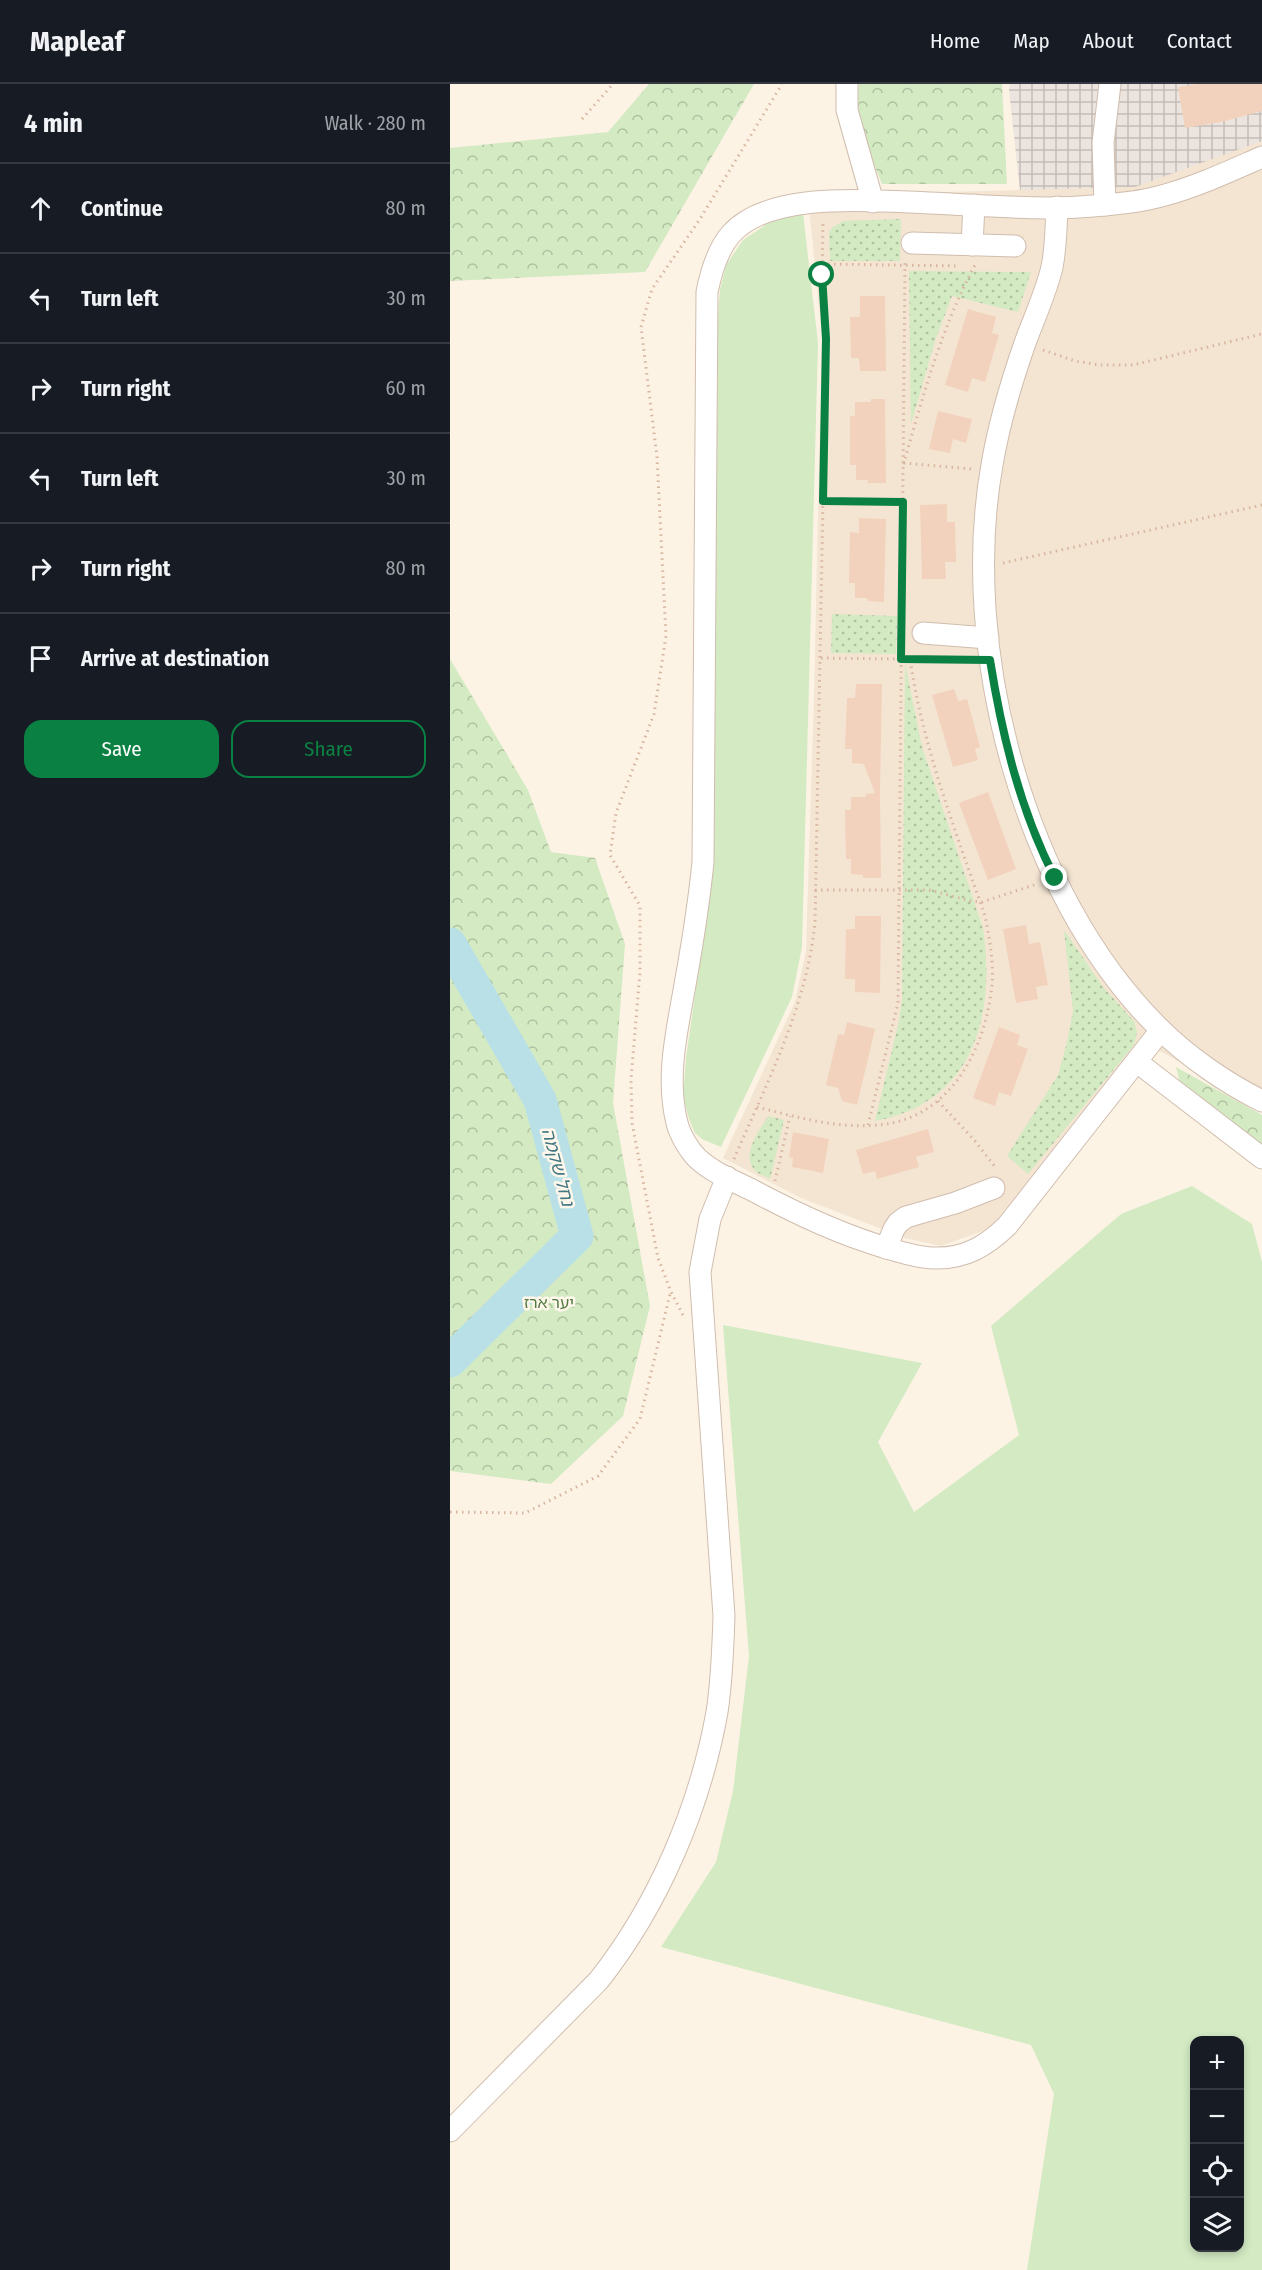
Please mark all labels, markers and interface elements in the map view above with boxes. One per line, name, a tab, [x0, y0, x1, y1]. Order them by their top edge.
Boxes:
text: Mapleaf	[30, 25, 124, 58]
text: Home	[930, 28, 980, 54]
text: Map	[1013, 28, 1050, 54]
text: About	[1083, 28, 1134, 54]
text: Contact	[1167, 28, 1232, 54]
text: 4 min	[24, 108, 83, 139]
text: Walk · 280 m	[324, 111, 426, 135]
icon: ahead	[24, 192, 57, 225]
text: Continue	[81, 195, 163, 222]
text: 80 m	[386, 196, 426, 220]
route start	[808, 261, 834, 287]
icon: left	[24, 282, 57, 315]
text: Turn left	[81, 285, 159, 312]
text: 30 m	[386, 286, 426, 310]
icon: right	[24, 372, 57, 405]
text: Turn right	[81, 375, 170, 402]
text: 60 m	[386, 376, 426, 400]
icon: left	[24, 462, 57, 495]
text: Turn left	[81, 465, 159, 492]
text: 30 m	[386, 466, 426, 490]
icon: right	[24, 552, 57, 585]
text: Turn right	[81, 555, 170, 582]
text: 80 m	[386, 556, 426, 580]
icon: arrive	[24, 642, 57, 675]
text: Arrive at destination	[81, 645, 269, 672]
button: Save	[24, 720, 219, 778]
button: Share	[231, 720, 426, 778]
route end	[1041, 864, 1067, 890]
water label: נחל שקמה	[537, 1126, 579, 1210]
park label: יער ארז	[524, 1293, 574, 1312]
map controls	[1190, 2036, 1244, 2252]
button: +	[1190, 2036, 1244, 2090]
button: −	[1190, 2090, 1244, 2144]
button: locate	[1190, 2144, 1244, 2198]
button: layers	[1190, 2198, 1244, 2252]

